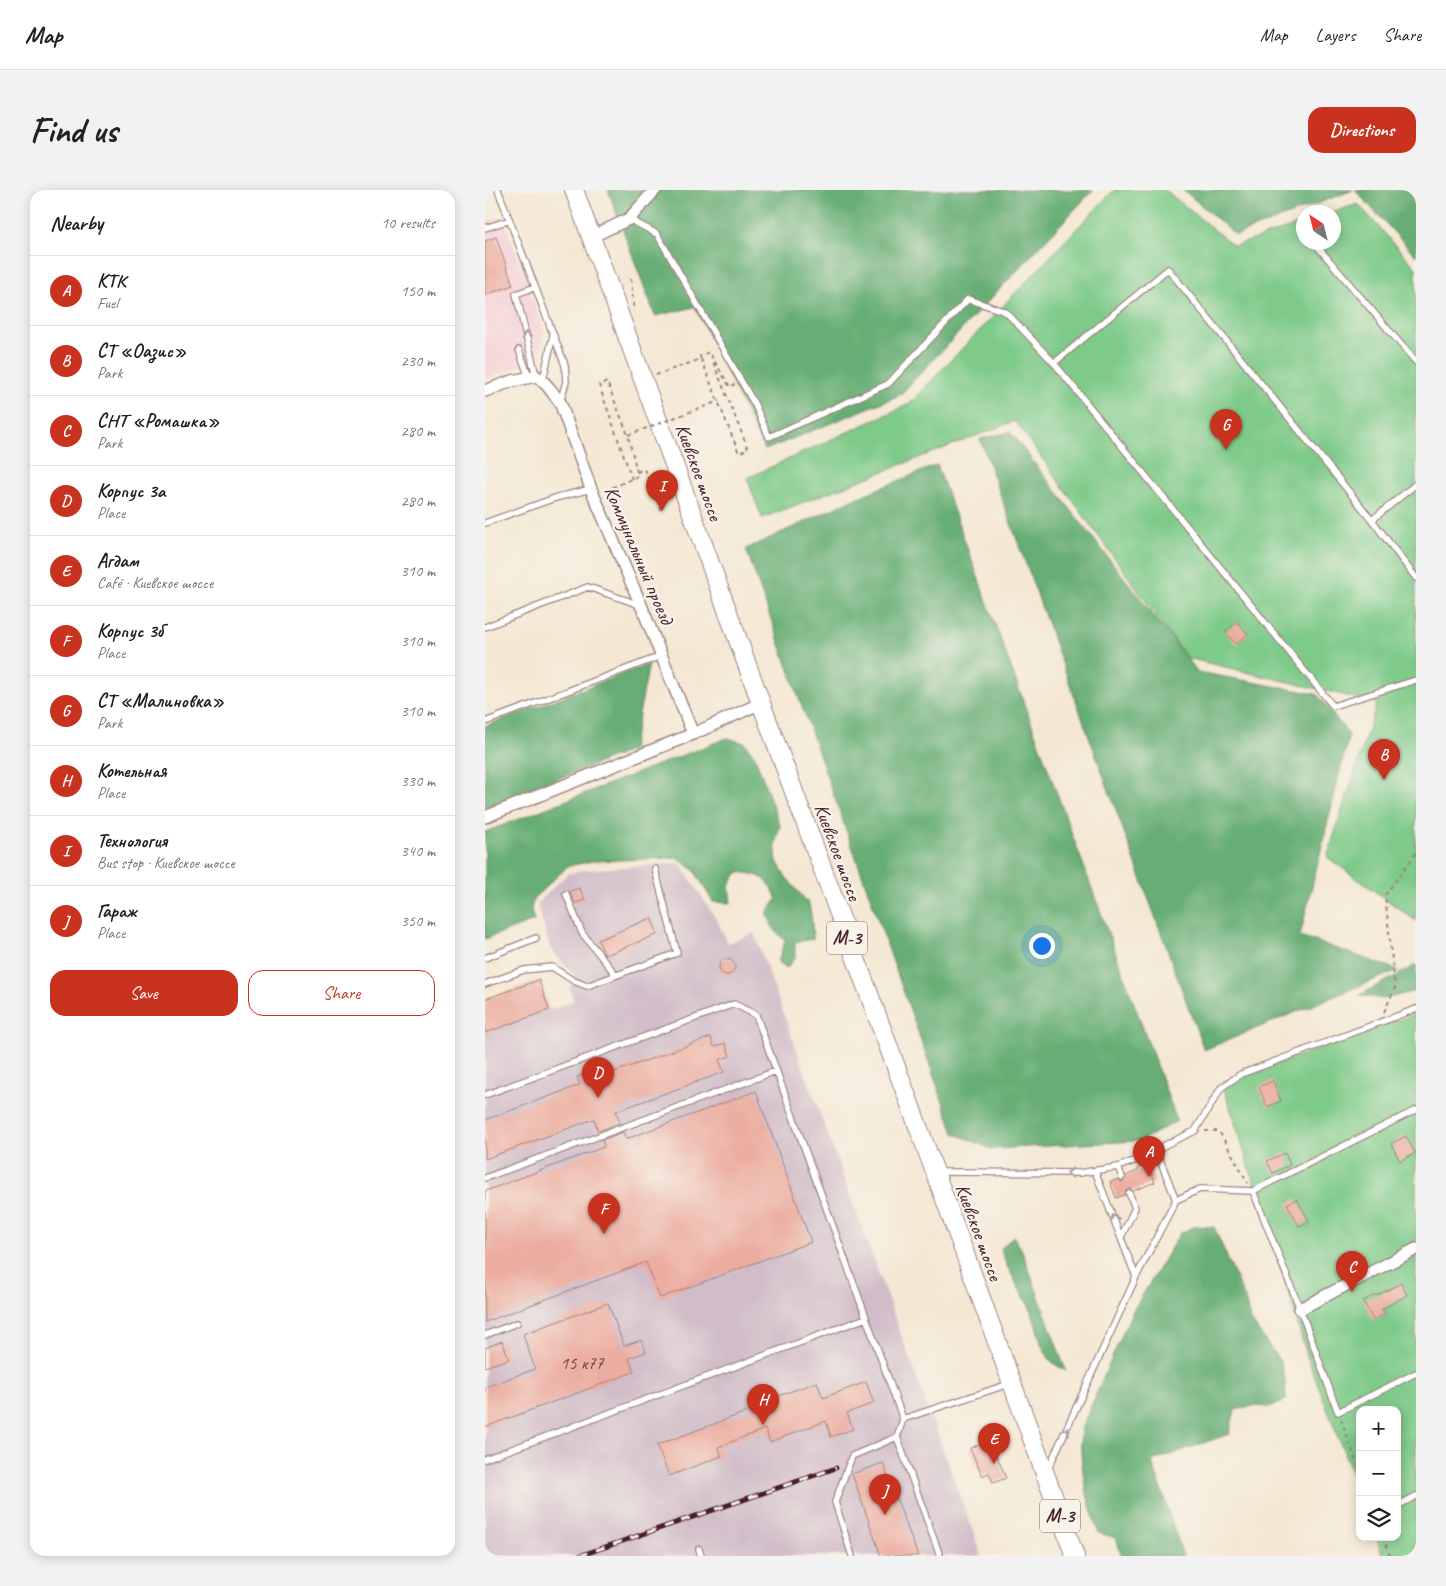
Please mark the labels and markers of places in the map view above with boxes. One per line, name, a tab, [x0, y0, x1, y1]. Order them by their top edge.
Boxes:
pin: G	[1210, 409, 1242, 450]
pin: I	[646, 470, 678, 511]
pin: B	[1368, 739, 1400, 780]
pin: D	[582, 1057, 614, 1098]
pin: A	[1133, 1136, 1165, 1177]
pin: F	[588, 1193, 620, 1234]
pin: C	[1336, 1251, 1368, 1292]
pin: H	[747, 1384, 779, 1425]
pin: E	[978, 1423, 1010, 1464]
pin: J	[869, 1474, 901, 1515]

